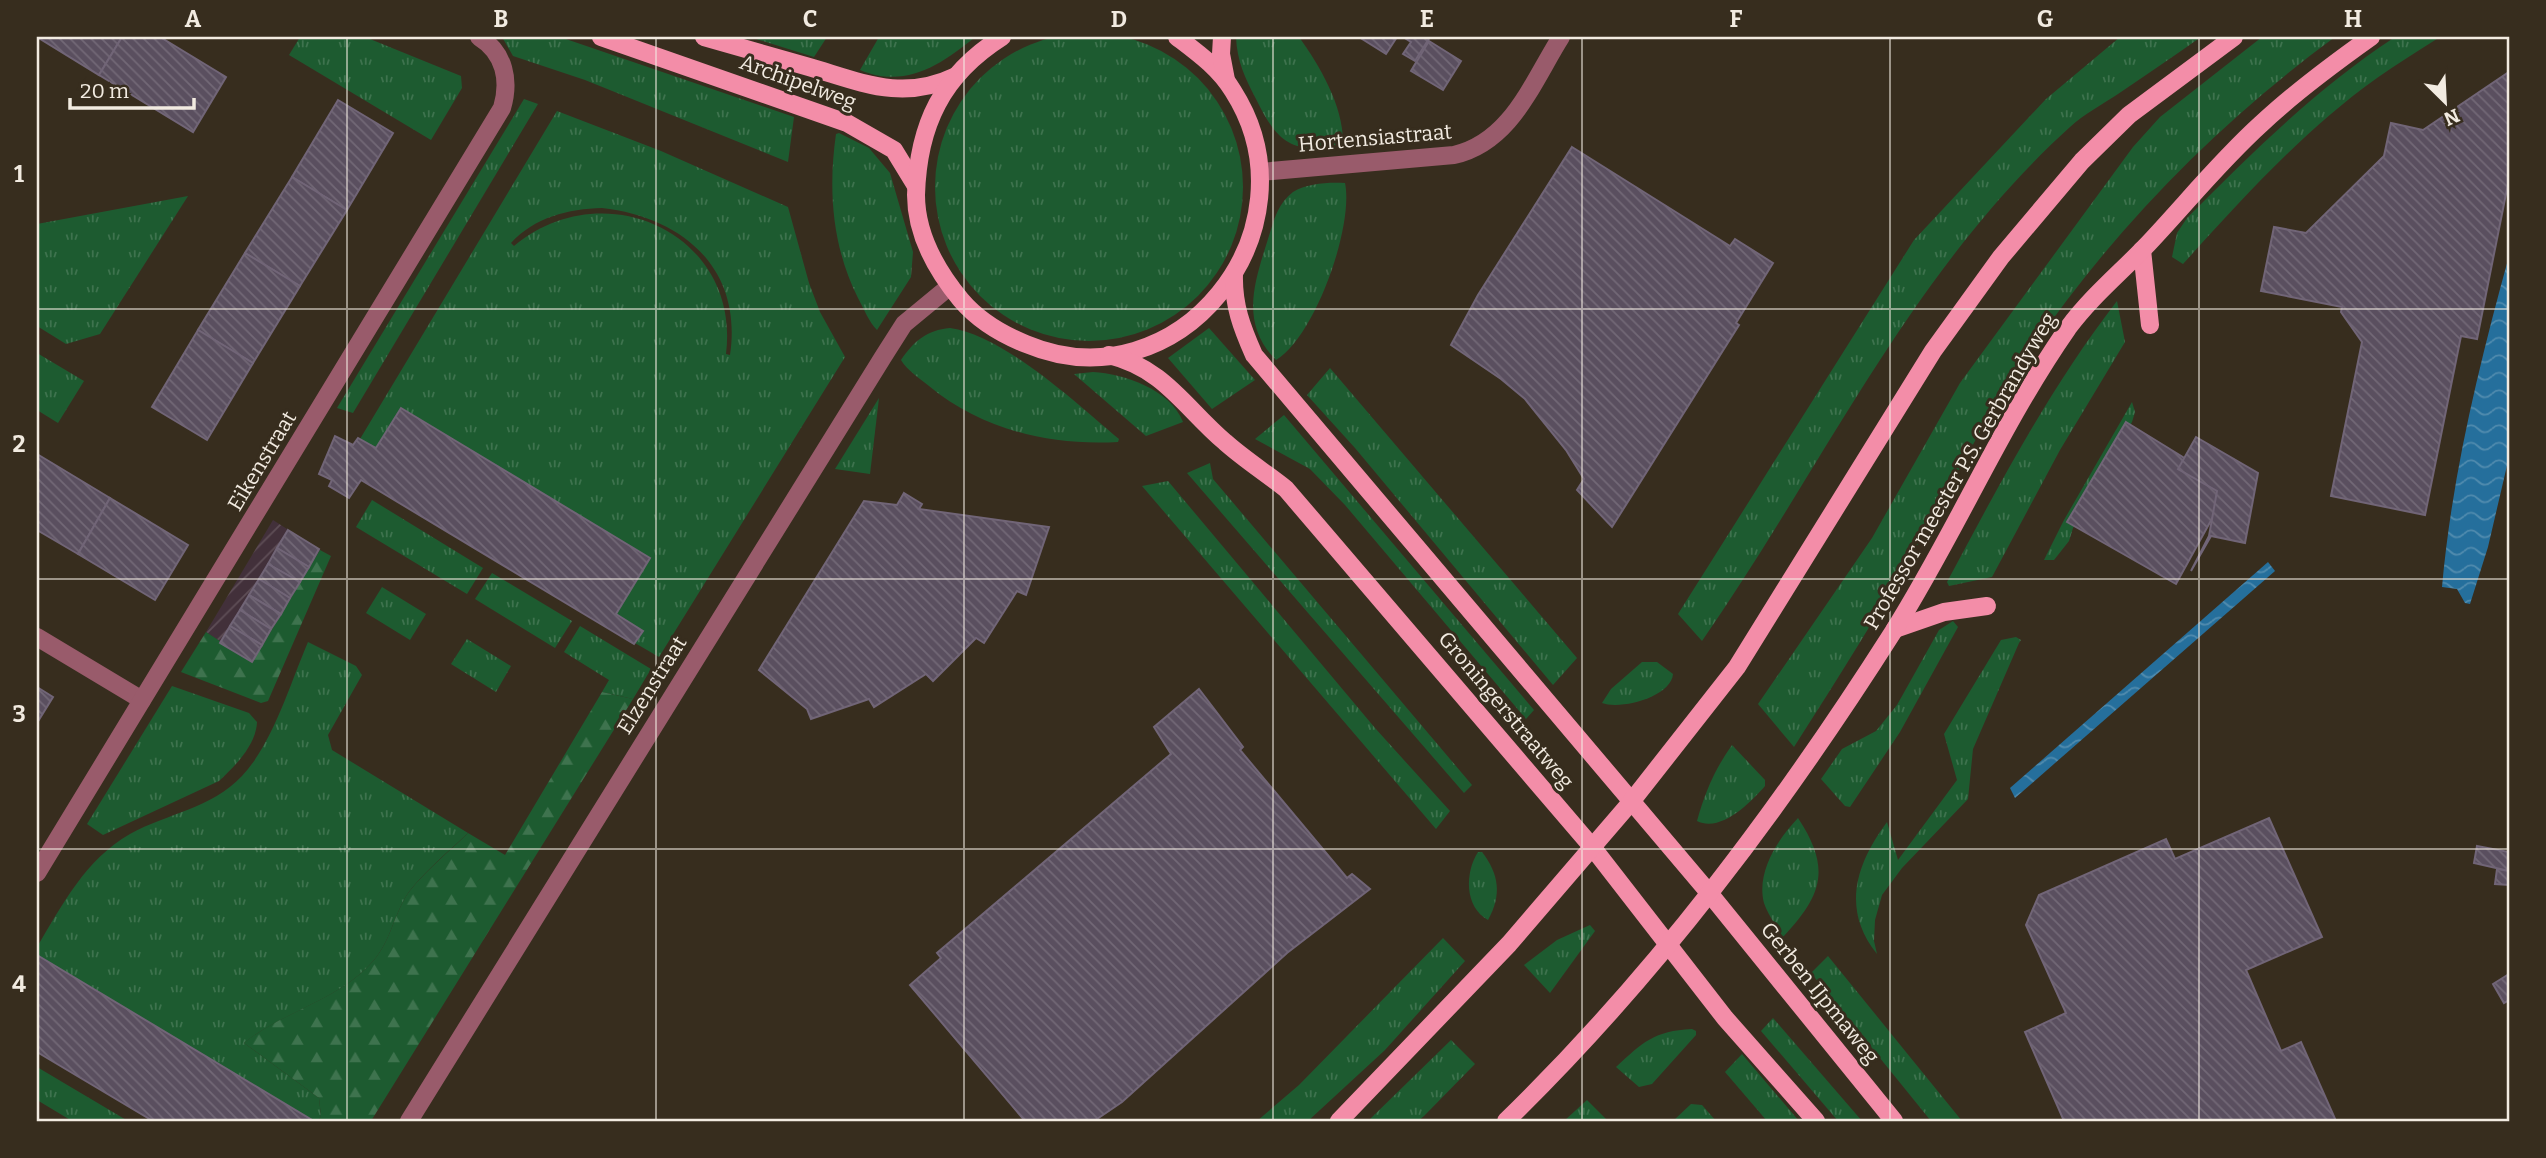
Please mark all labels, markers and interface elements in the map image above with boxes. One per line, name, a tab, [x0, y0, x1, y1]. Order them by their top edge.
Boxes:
text: A	[185, 5, 202, 33]
text: B	[494, 5, 508, 33]
text: C	[803, 5, 817, 33]
text: D	[1111, 5, 1127, 33]
text: E	[1420, 5, 1434, 33]
text: F	[1730, 5, 1743, 33]
text: G	[2037, 5, 2054, 33]
text: H	[2344, 5, 2362, 33]
street label: Archipelweg	[736, 49, 860, 115]
scale bar	[70, 66, 194, 110]
north arrow	[2410, 66, 2480, 136]
text: 20 m	[80, 78, 129, 104]
text: N	[2440, 104, 2463, 131]
street label: Hortensiastraat	[1297, 118, 1453, 158]
text: 1	[14, 160, 24, 188]
street label: Professor meester P.S. Gerbrandyweg	[1858, 308, 2062, 634]
street label: Eikenstraat	[222, 406, 302, 516]
text: 2	[13, 430, 26, 458]
street label: Groningerstraatweg	[1433, 626, 1580, 794]
street label: Elzenstraat	[612, 631, 693, 739]
text: 3	[12, 700, 26, 728]
street label: Gerben IJpmaweg	[1755, 917, 1885, 1069]
text: 4	[12, 970, 26, 998]

